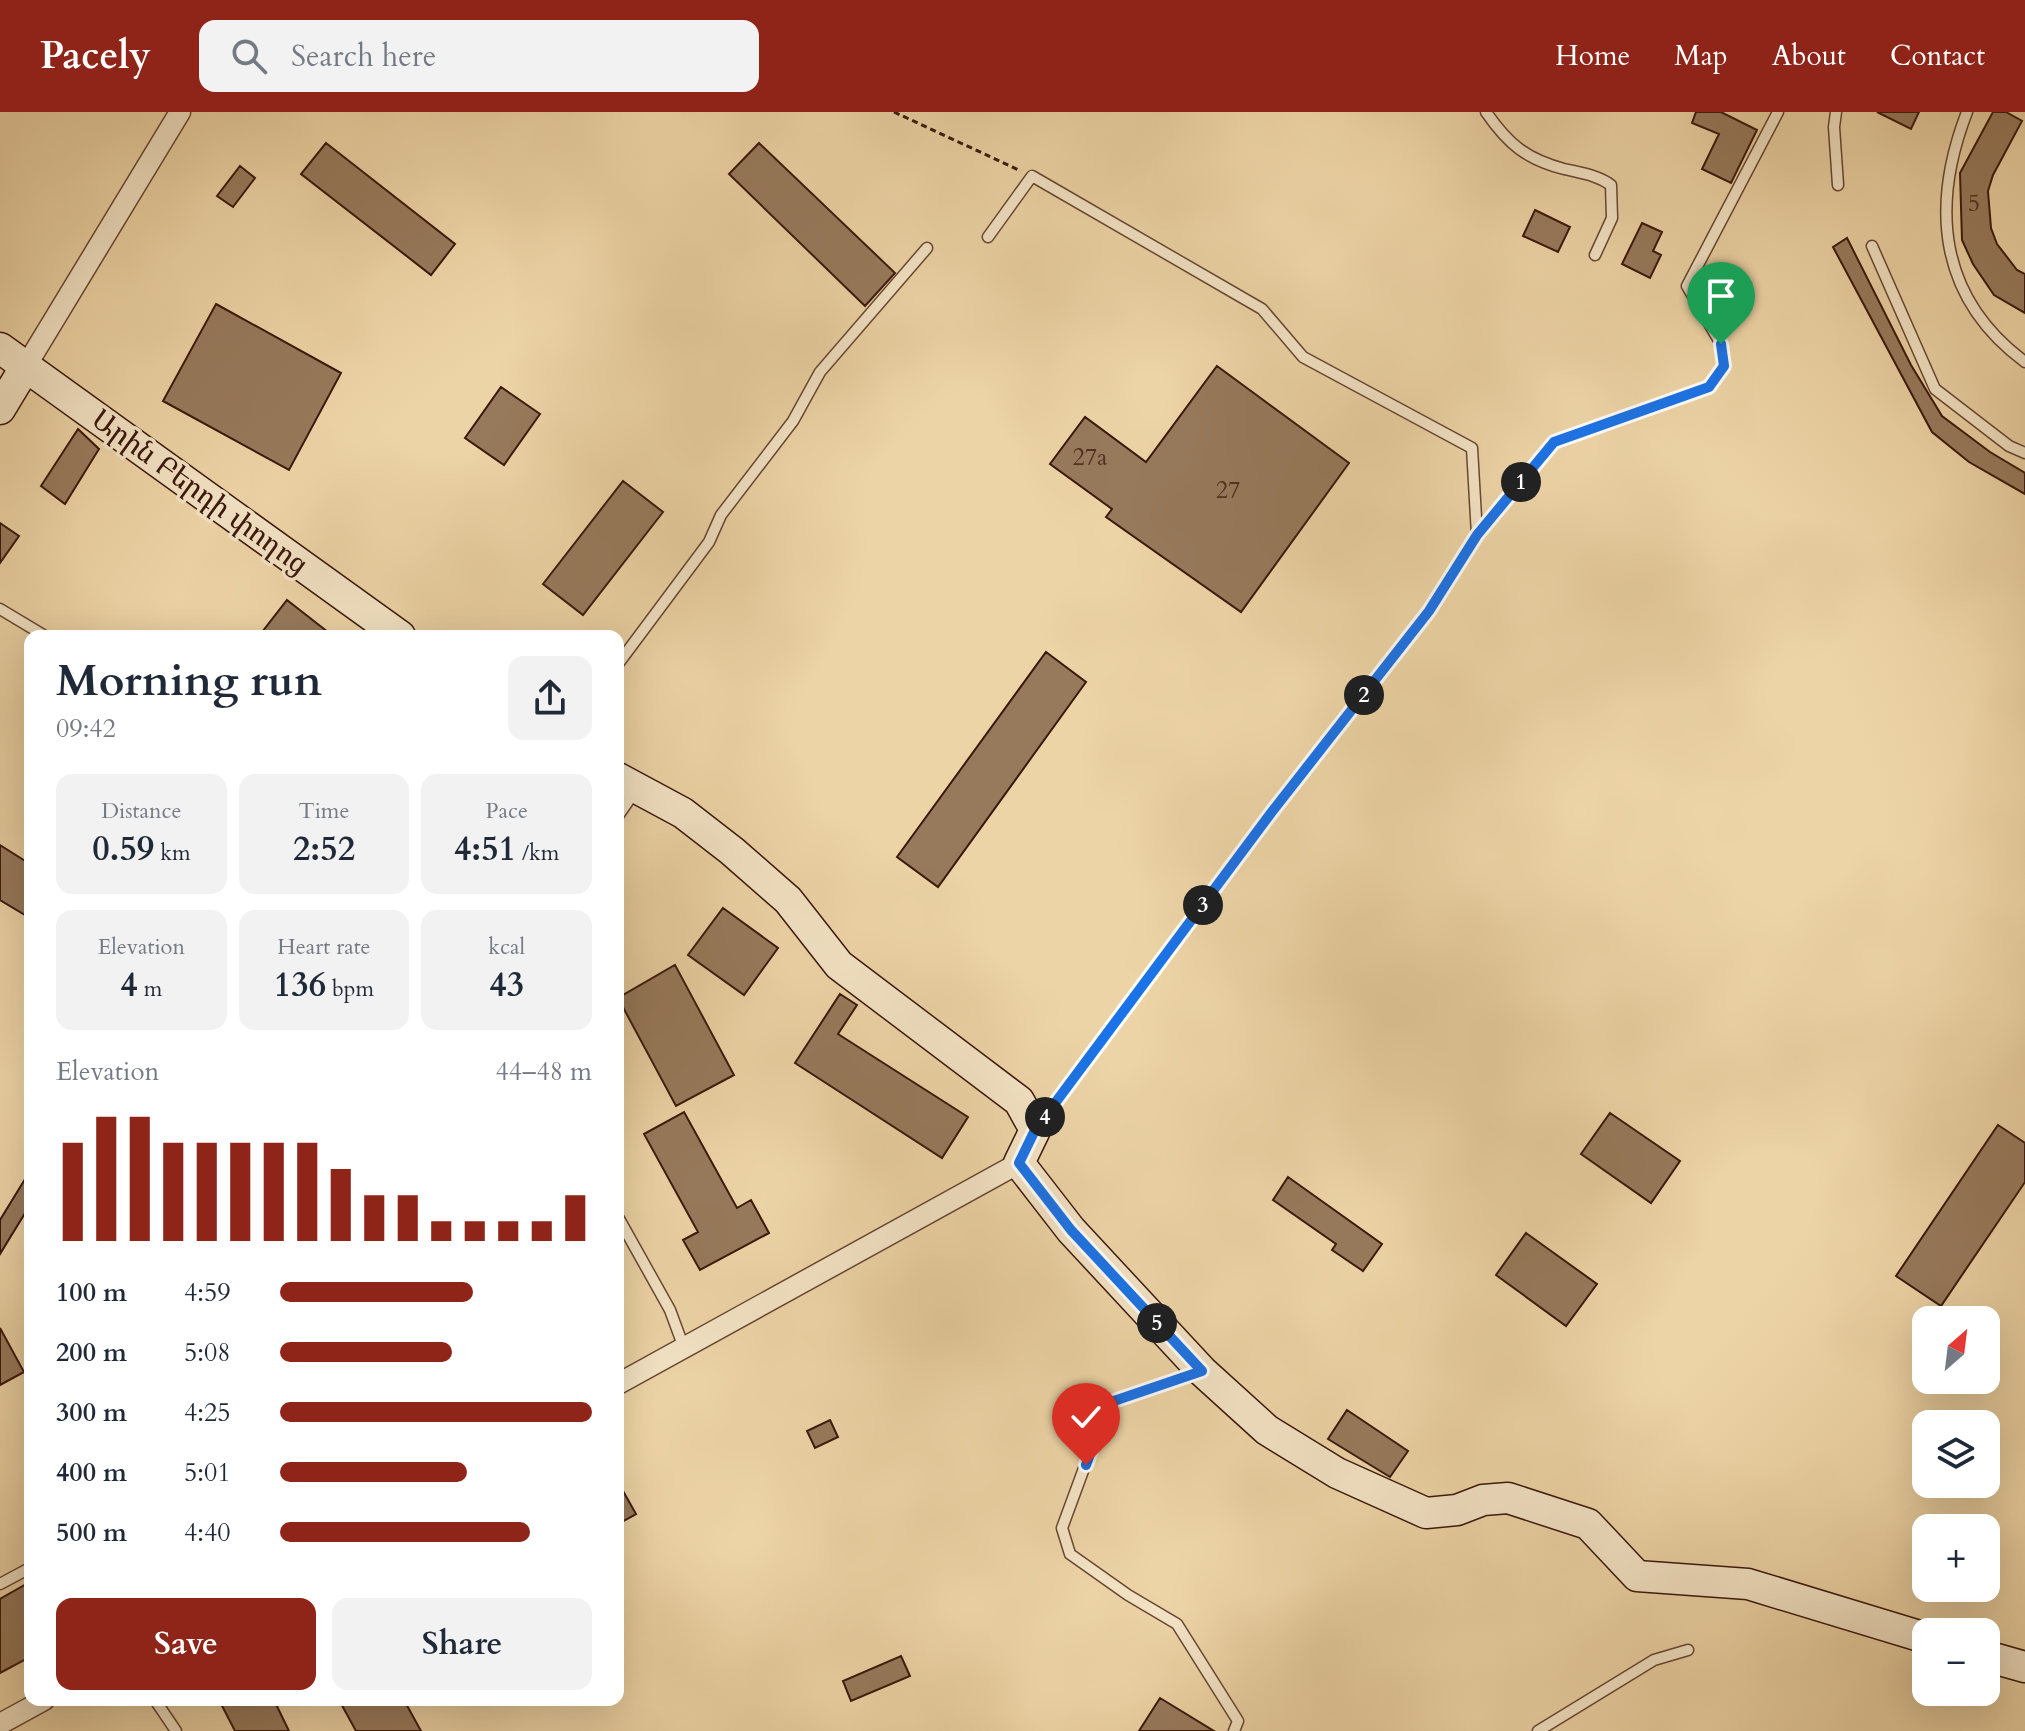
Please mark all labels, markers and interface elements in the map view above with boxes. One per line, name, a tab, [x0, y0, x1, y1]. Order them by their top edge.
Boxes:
search box	[199, 20, 759, 92]
text: Pacely	[40, 30, 151, 82]
icon: search	[227, 34, 271, 78]
text: Search here	[291, 36, 436, 77]
text: Home	[1555, 37, 1630, 75]
text: Map	[1674, 37, 1728, 75]
text: About	[1772, 37, 1846, 75]
text: Contact	[1890, 37, 1985, 75]
house number: 5	[1968, 187, 1980, 220]
pin	[1687, 262, 1755, 344]
icon: arrive	[1699, 274, 1743, 318]
street label: Արին Բերդի փողոց	[84, 401, 316, 583]
house number: 27a	[1073, 441, 1108, 474]
pin: 1	[1501, 462, 1541, 502]
text: 1	[1515, 467, 1527, 497]
house number: 27	[1216, 474, 1240, 507]
text: Morning run	[56, 651, 322, 711]
button: share	[508, 656, 592, 740]
pin: 2	[1344, 675, 1384, 715]
text: 2	[1358, 680, 1370, 710]
text: 09:42	[56, 711, 116, 746]
text: Distance	[101, 796, 182, 826]
text: Time	[299, 796, 349, 826]
text: Pace	[485, 796, 528, 826]
text: 0.59	[92, 826, 154, 872]
text: 2:52	[293, 826, 355, 872]
text: 4:51	[454, 826, 516, 872]
text: km	[154, 838, 191, 868]
text: /km	[516, 838, 559, 868]
pin: 3	[1183, 885, 1223, 925]
text: 3	[1197, 890, 1209, 920]
text: Elevation	[98, 932, 185, 962]
text: Heart rate	[277, 932, 371, 962]
text: kcal	[488, 932, 525, 962]
text: 4	[120, 962, 138, 1008]
text: 136	[274, 962, 326, 1008]
text: 43	[489, 962, 524, 1008]
text: m	[138, 974, 162, 1004]
text: bpm	[326, 974, 374, 1004]
text: Elevation	[56, 1054, 159, 1089]
text: 44–48 m	[495, 1054, 592, 1089]
pin: 4	[1025, 1097, 1065, 1137]
text: 4	[1039, 1102, 1051, 1132]
text: 100 m	[56, 1275, 127, 1310]
text: 4:59	[184, 1275, 231, 1310]
pin: 5	[1137, 1303, 1177, 1343]
north arrow	[1912, 1306, 2000, 1394]
map controls	[1912, 1306, 2000, 1706]
text: 5	[1151, 1308, 1163, 1338]
text: 200 m	[56, 1335, 127, 1370]
text: 5:08	[184, 1335, 231, 1370]
pin	[1052, 1383, 1120, 1465]
text: 300 m	[56, 1395, 127, 1430]
text: 4:25	[184, 1395, 231, 1430]
icon: check	[1064, 1395, 1108, 1439]
button: layers	[1912, 1410, 2000, 1498]
text: 400 m	[56, 1455, 127, 1490]
text: 5:01	[184, 1455, 231, 1490]
button: +	[1912, 1514, 2000, 1602]
text: 500 m	[56, 1515, 127, 1550]
text: 4:40	[184, 1515, 231, 1550]
button: Save	[56, 1598, 316, 1690]
button: Share	[332, 1598, 592, 1690]
button: −	[1912, 1618, 2000, 1706]

